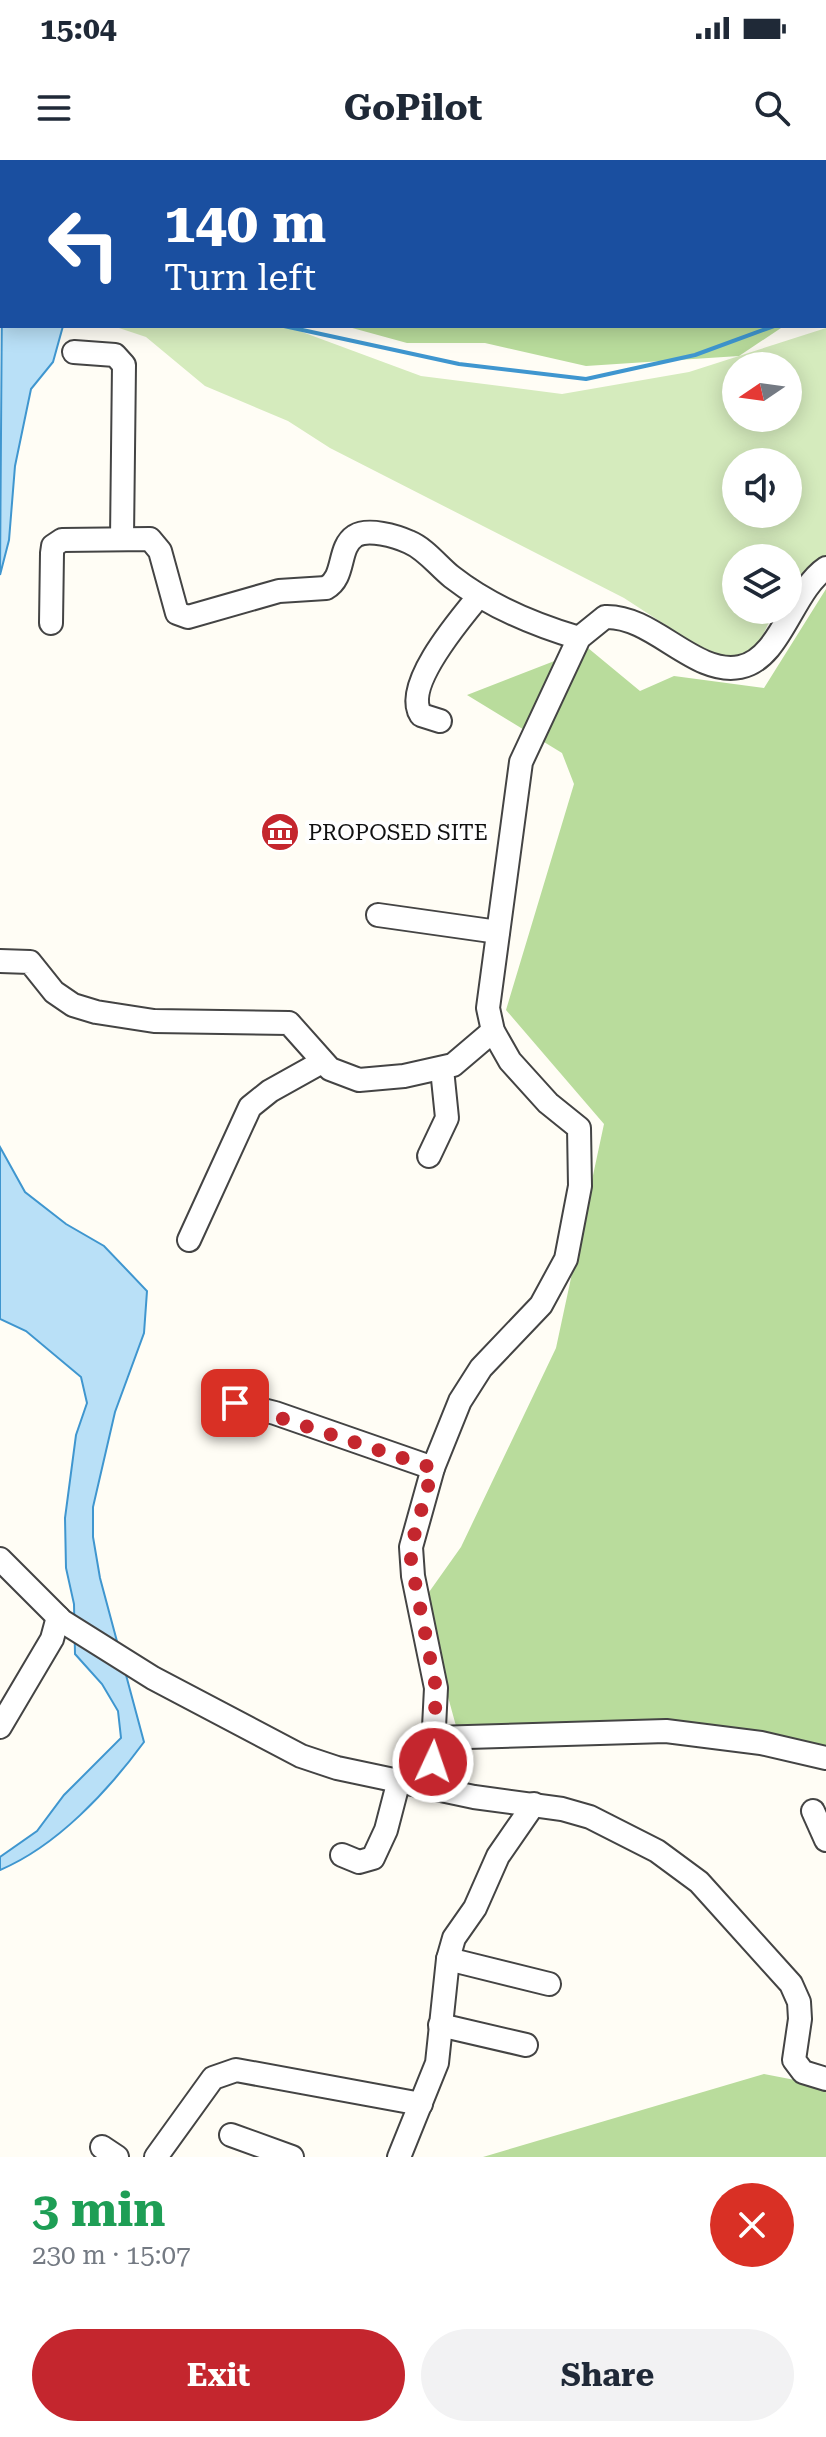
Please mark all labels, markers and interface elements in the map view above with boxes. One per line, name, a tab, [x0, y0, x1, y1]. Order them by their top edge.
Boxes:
text: 15:04	[40, 11, 117, 46]
icon: menu	[32, 86, 76, 130]
icon: search	[750, 86, 794, 130]
text: GoPilot	[344, 87, 482, 129]
text: 140 m	[164, 190, 326, 256]
icon: left	[32, 192, 136, 296]
text: Turn left	[164, 257, 316, 299]
north arrow	[722, 352, 802, 432]
map controls	[722, 352, 802, 624]
button: sound	[722, 448, 802, 528]
button: layers	[722, 544, 802, 624]
museum icon: PROPOSED SITE	[259, 811, 301, 853]
place label: PROPOSED SITE	[308, 820, 488, 845]
pin	[201, 1369, 269, 1437]
icon: arrive	[213, 1381, 257, 1425]
position arrow	[391, 1720, 475, 1804]
text: 3 min	[32, 2182, 165, 2238]
button: close	[710, 2183, 794, 2267]
text: 230 m · 15:07	[32, 2240, 191, 2270]
button: Exit	[32, 2329, 405, 2421]
button: Share	[421, 2329, 794, 2421]

